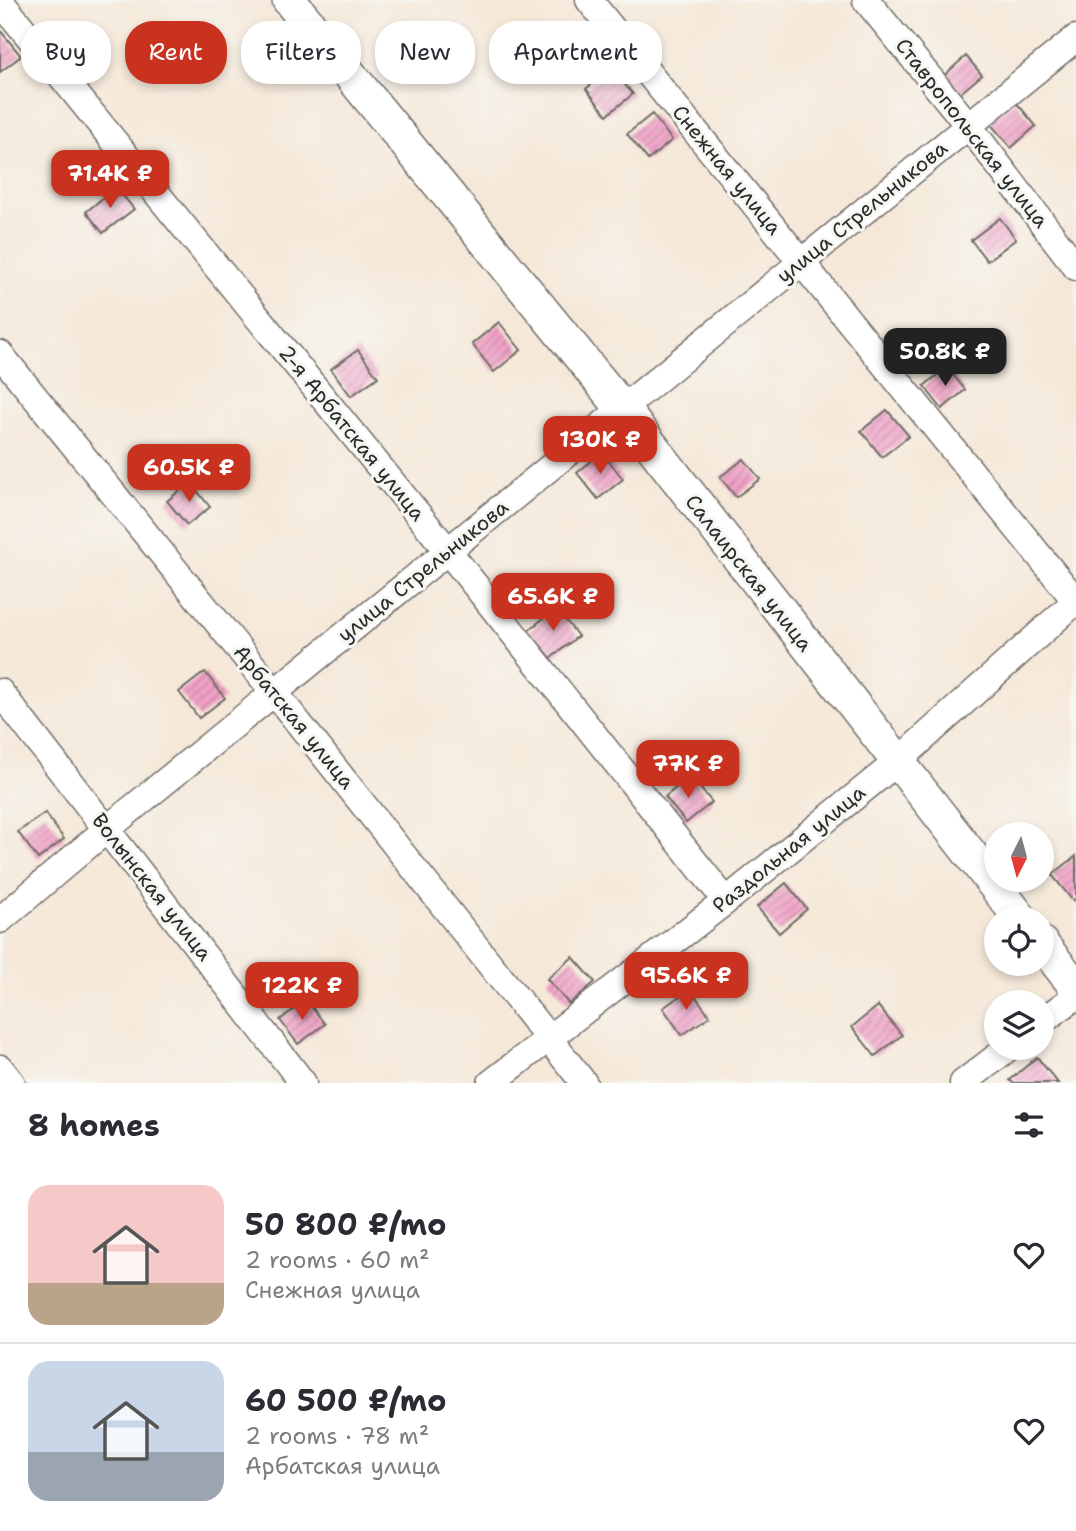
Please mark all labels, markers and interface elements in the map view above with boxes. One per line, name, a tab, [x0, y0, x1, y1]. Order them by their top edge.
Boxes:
chip: Buy	[21, 21, 111, 84]
chip: Rent	[125, 21, 227, 84]
chip: Filters	[241, 21, 361, 84]
chip: New	[375, 21, 475, 84]
chip: Apartment	[489, 21, 662, 84]
street label: Ставропольская улица	[889, 32, 1055, 234]
street label: Снежная улица	[666, 99, 788, 241]
street label: улица Стрельникова	[771, 134, 953, 290]
pin: 71.4K ₽	[45, 150, 175, 210]
text: 71.4K ₽	[67, 158, 153, 188]
pin: 50.8K ₽	[880, 328, 1010, 388]
text: 50.8K ₽	[900, 336, 991, 366]
street label: 2-я Арбатская улица	[272, 339, 432, 527]
pin: 130K ₽	[543, 416, 657, 476]
text: 130K ₽	[559, 424, 641, 454]
pin: 60.5K ₽	[124, 444, 254, 504]
text: 60.5K ₽	[143, 452, 235, 482]
street label: Салаирская улица	[679, 489, 819, 657]
street label: улица Стрельникова	[332, 493, 514, 649]
pin: 65.6K ₽	[488, 574, 618, 633]
text: 65.6K ₽	[507, 581, 599, 611]
street label: Арбатская улица	[227, 639, 361, 795]
pin: 77K ₽	[639, 740, 737, 800]
text: 77K ₽	[652, 748, 724, 778]
street label: Раздольная улица	[707, 779, 871, 919]
street label: Волынская улица	[85, 807, 219, 967]
north arrow	[984, 822, 1054, 892]
map controls	[984, 822, 1054, 1060]
button: locate	[984, 906, 1054, 976]
pin: 95.6K ₽	[621, 953, 751, 1012]
text: 95.6K ₽	[640, 960, 732, 990]
pin: 122K ₽	[245, 962, 359, 1022]
text: 122K ₽	[261, 970, 343, 1000]
button: layers	[984, 990, 1054, 1060]
text: 8 homes	[28, 1105, 160, 1146]
icon: filters	[1010, 1106, 1048, 1144]
text: 50 800 ₽/mo	[245, 1204, 447, 1245]
icon: home	[84, 1213, 168, 1297]
icon: heart	[1010, 1236, 1048, 1274]
text: 2 rooms · 60 m²	[245, 1245, 430, 1275]
text: Снежная улица	[245, 1275, 420, 1305]
text: 60 500 ₽/mo	[245, 1380, 447, 1421]
icon: home	[84, 1389, 168, 1473]
icon: heart	[1010, 1412, 1048, 1450]
text: 2 rooms · 78 m²	[245, 1421, 429, 1451]
text: Арбатская улица	[245, 1451, 440, 1481]

